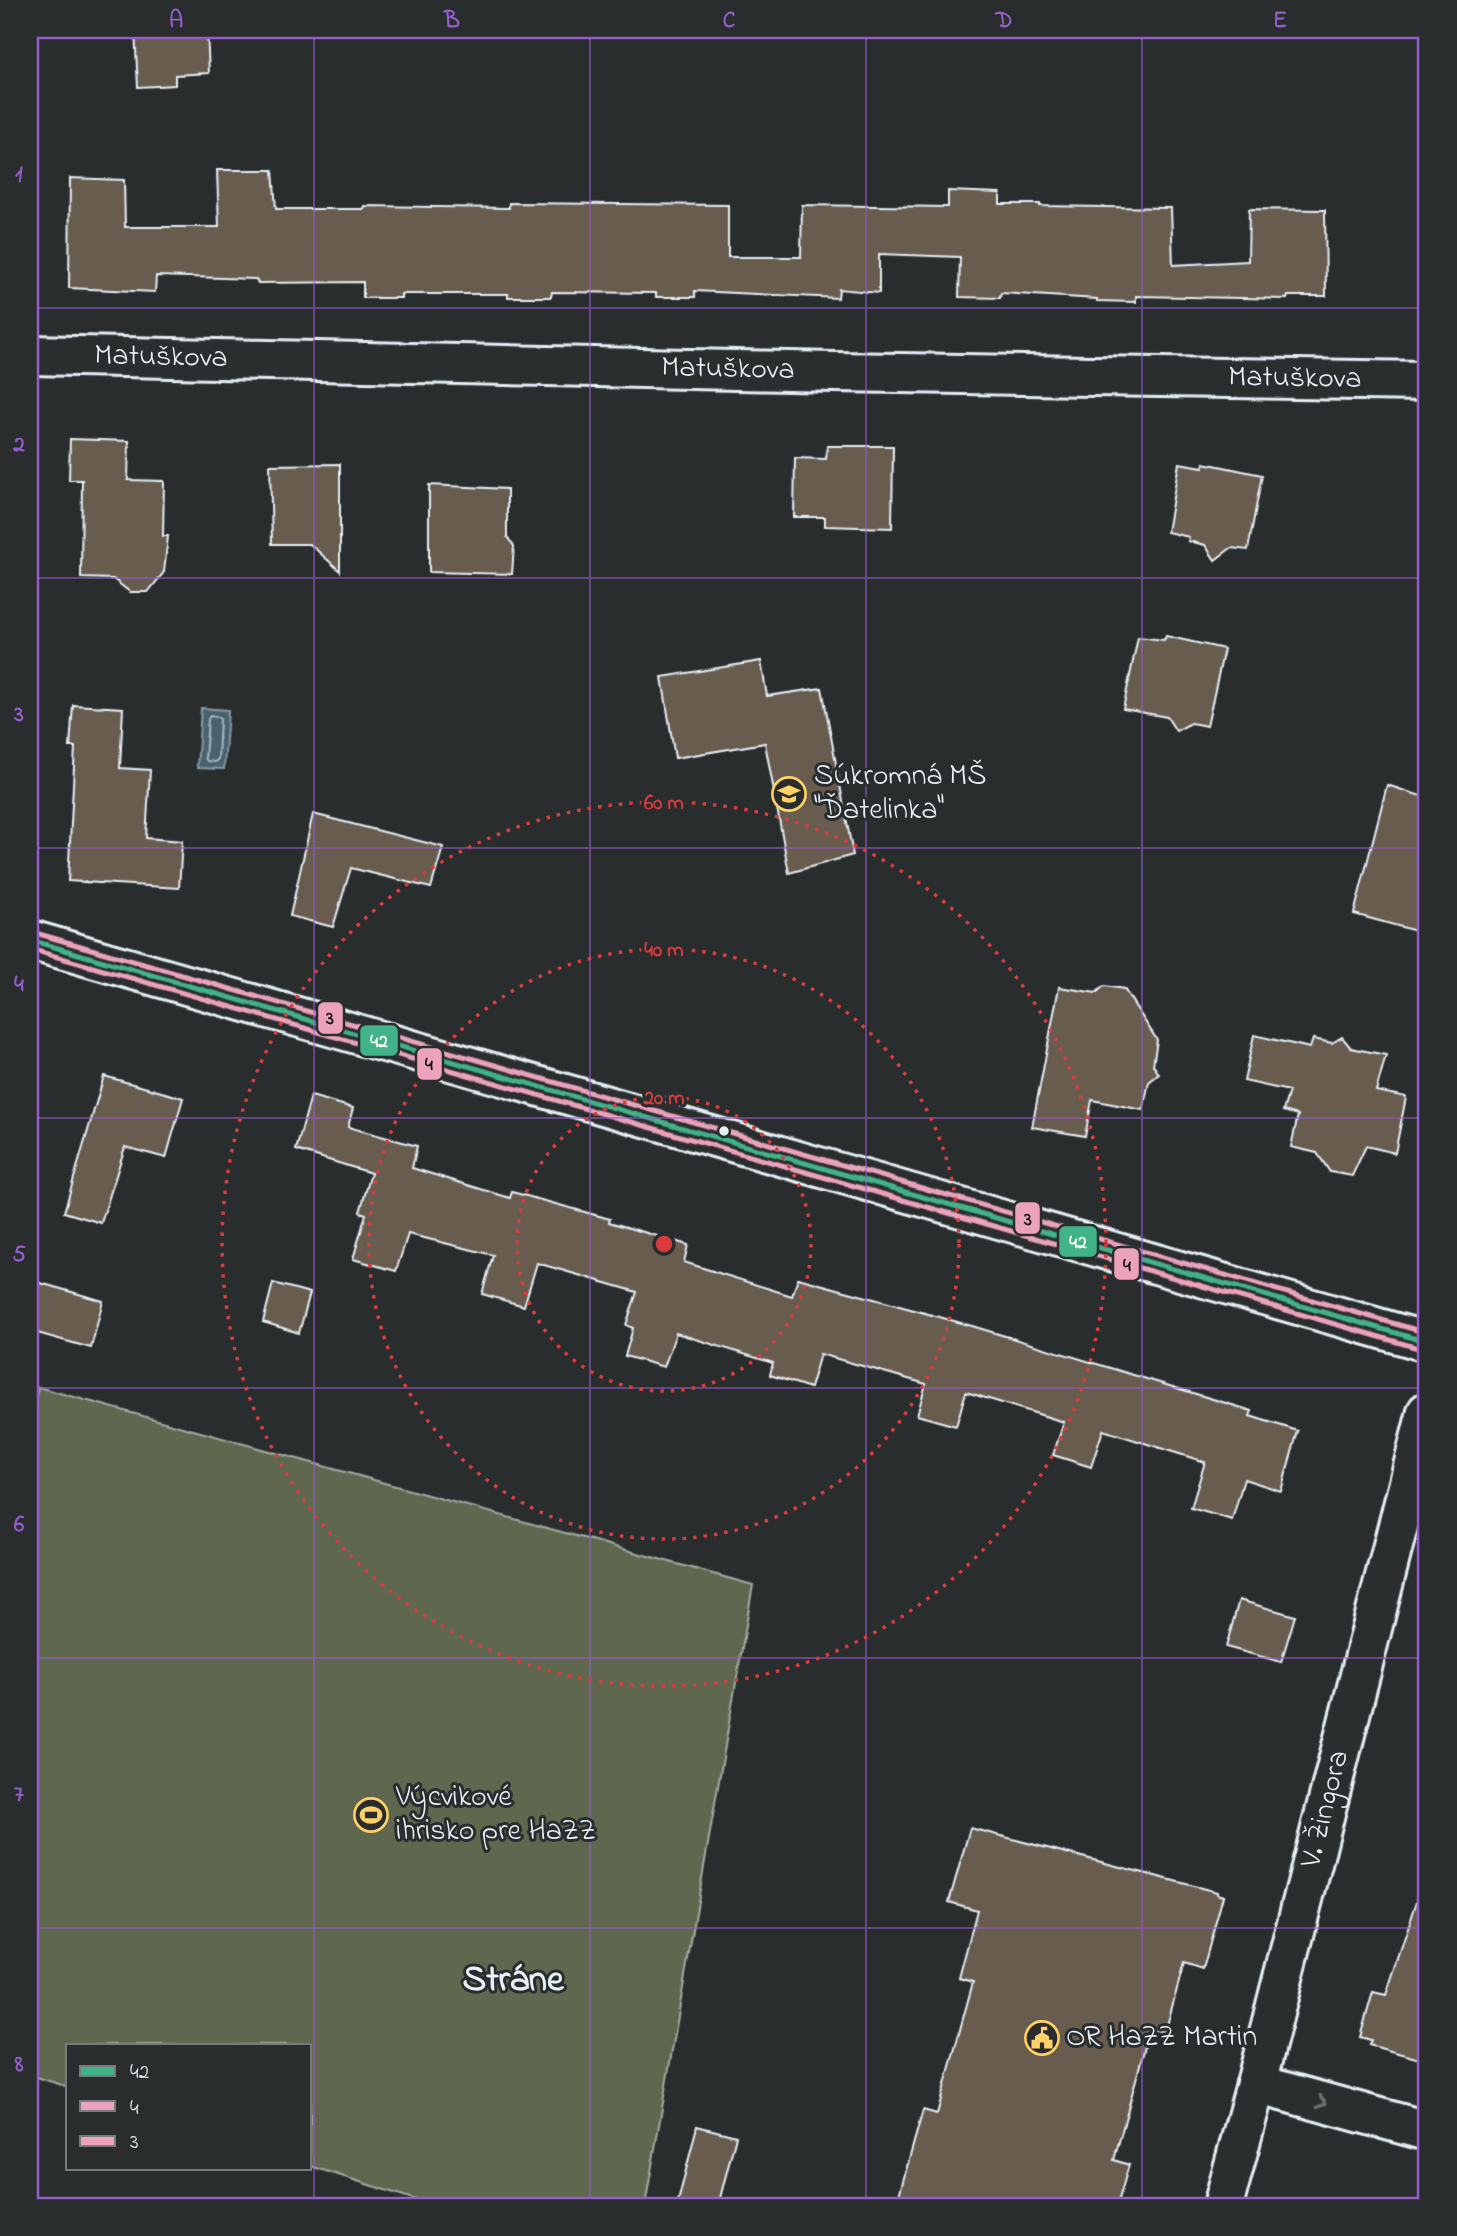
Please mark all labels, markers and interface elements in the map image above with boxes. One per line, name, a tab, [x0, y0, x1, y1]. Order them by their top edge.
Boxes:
text: A	[169, 5, 183, 38]
text: B	[443, 5, 460, 38]
text: C	[723, 5, 736, 38]
text: D	[995, 5, 1012, 38]
text: E	[1273, 5, 1287, 38]
text: 1	[15, 159, 23, 192]
street label: Matuškova	[94, 334, 228, 381]
street label: Matuškova	[661, 346, 795, 393]
street label: Matuškova	[1228, 356, 1362, 402]
text: 2	[12, 429, 25, 462]
text: 3	[13, 699, 24, 732]
place label: Súkromná MŠ "Ďatelinka"	[814, 755, 987, 833]
school or university icon: Súkromná MŠ "Ďatelinka"	[770, 775, 808, 813]
text: 60 m	[644, 789, 684, 819]
text: 40 m	[644, 936, 684, 966]
text: 4	[14, 969, 24, 1002]
line badge: 3	[317, 1001, 344, 1035]
text: 3	[325, 1006, 334, 1033]
line badge: 42	[359, 1024, 399, 1057]
text: 42	[370, 1029, 388, 1056]
line badge: 4	[416, 1047, 443, 1081]
text: 4	[425, 1052, 433, 1079]
text: 20 m	[642, 1084, 685, 1114]
unlabelled marker	[717, 1124, 731, 1138]
line badge: 3	[1014, 1201, 1041, 1235]
text: 3	[1023, 1207, 1032, 1234]
line badge: 42	[1058, 1225, 1098, 1258]
text: 42	[1069, 1230, 1087, 1257]
centre of rings	[652, 1232, 676, 1256]
text: 5	[12, 1239, 26, 1272]
line badge: 4	[1113, 1247, 1140, 1281]
text: 4	[1123, 1253, 1131, 1280]
text: 6	[14, 1509, 25, 1542]
street label: V. Žingora	[1290, 1746, 1362, 1873]
place label: Výcvikové ihrisko pre HaZZ	[395, 1776, 596, 1854]
text: 7	[14, 1779, 24, 1812]
sports icon: Výcvikové ihrisko pre HaZZ	[352, 1796, 390, 1834]
district label: Stráne	[462, 1954, 565, 2008]
place label: OR HaZZ Martin	[1066, 2016, 1257, 2060]
public building icon: OR HaZZ Martin	[1023, 2019, 1061, 2057]
legend	[66, 2044, 312, 2170]
text: 8	[14, 2049, 24, 2082]
text: 42	[130, 2058, 149, 2088]
text: 4	[130, 2094, 139, 2124]
one-way arrow	[1316, 2094, 1328, 2108]
text: 3	[130, 2128, 139, 2158]

